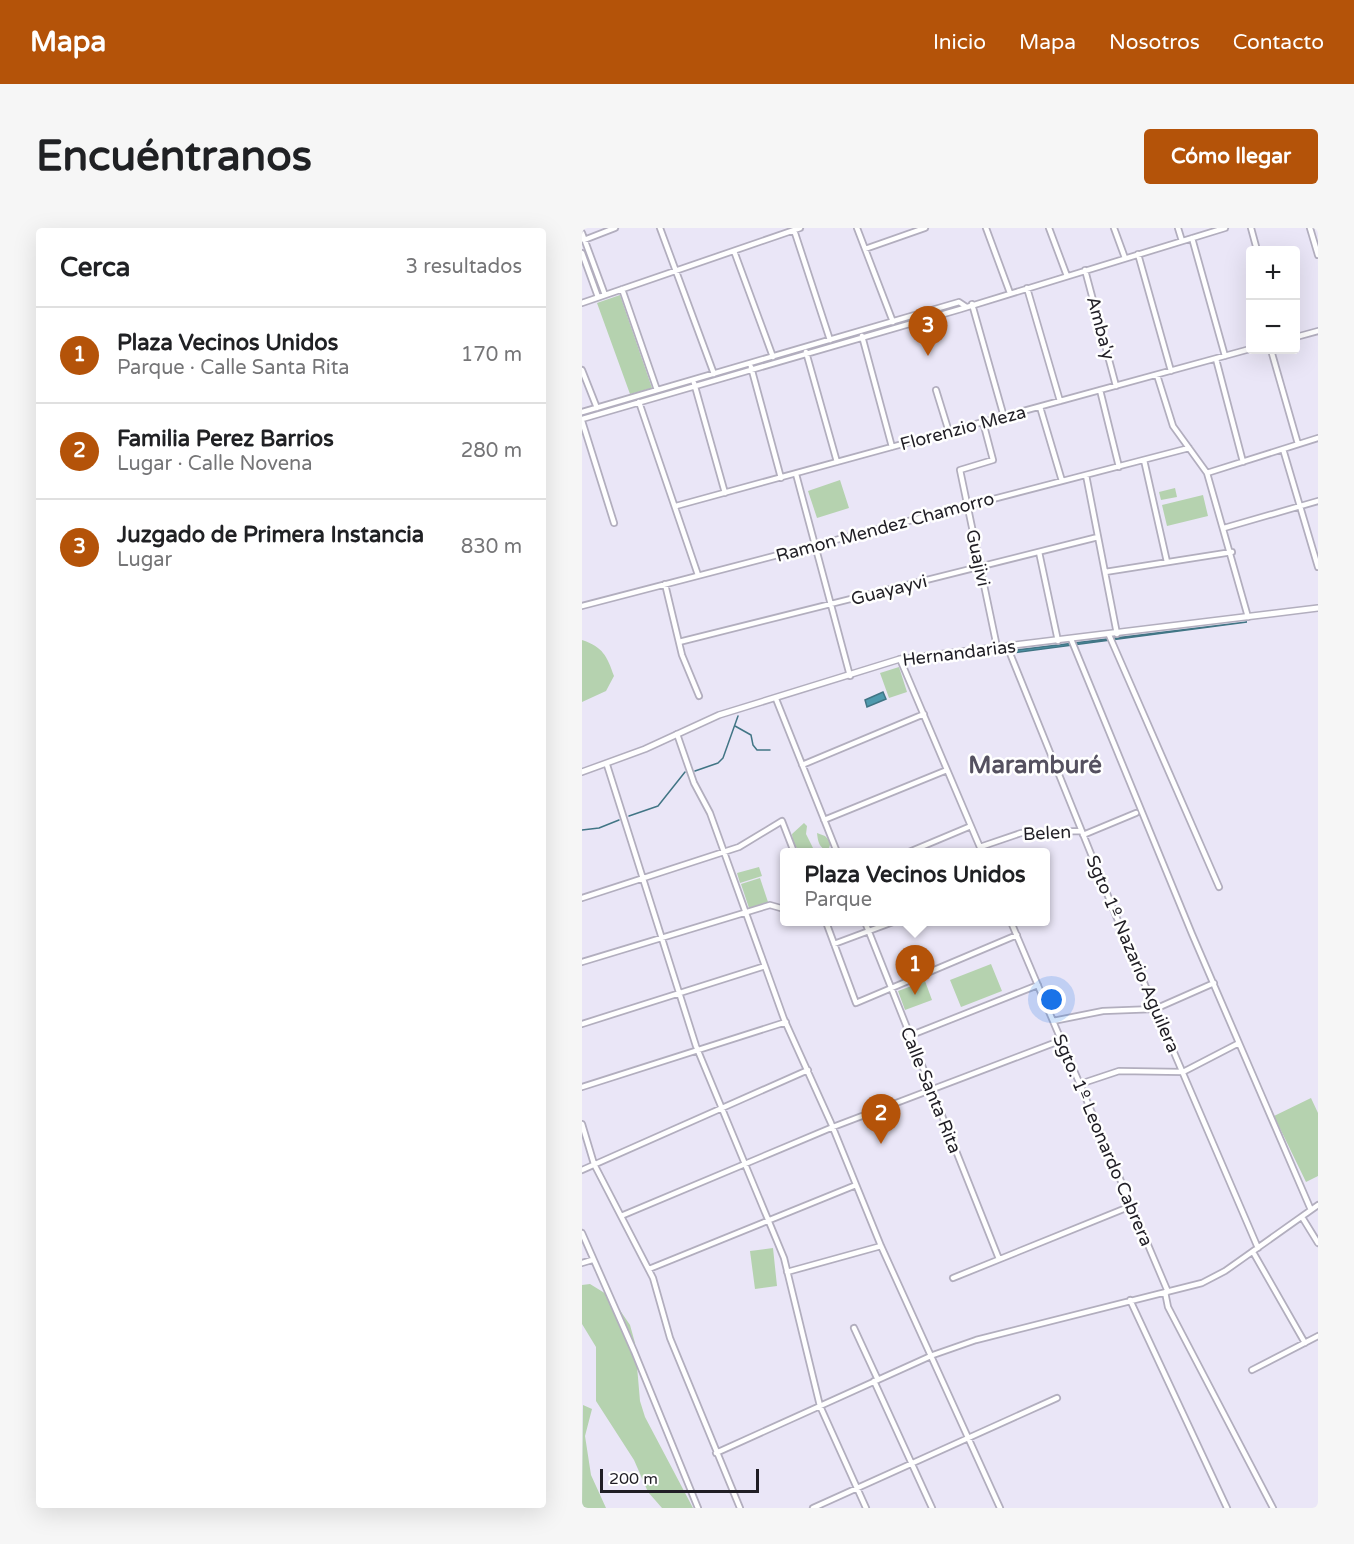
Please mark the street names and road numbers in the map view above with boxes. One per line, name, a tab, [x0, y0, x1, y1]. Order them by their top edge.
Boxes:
street label: Amba'y	[1082, 294, 1120, 363]
street label: Florenzio Meza	[898, 401, 1028, 455]
street label: Ramon Mendez Chamorro	[773, 487, 997, 567]
street label: Guajivi	[961, 527, 995, 589]
street label: Guayayvi	[849, 570, 929, 610]
street label: Hernandarias	[901, 635, 1017, 671]
street label: Belen	[1022, 821, 1072, 845]
street label: Sgto 1º Nazario Aguilera	[1081, 852, 1185, 1056]
street label: Calle Santa Rita	[896, 1024, 966, 1156]
street label: Sgto. 1º Leonardo Cabrera	[1048, 1031, 1158, 1249]

